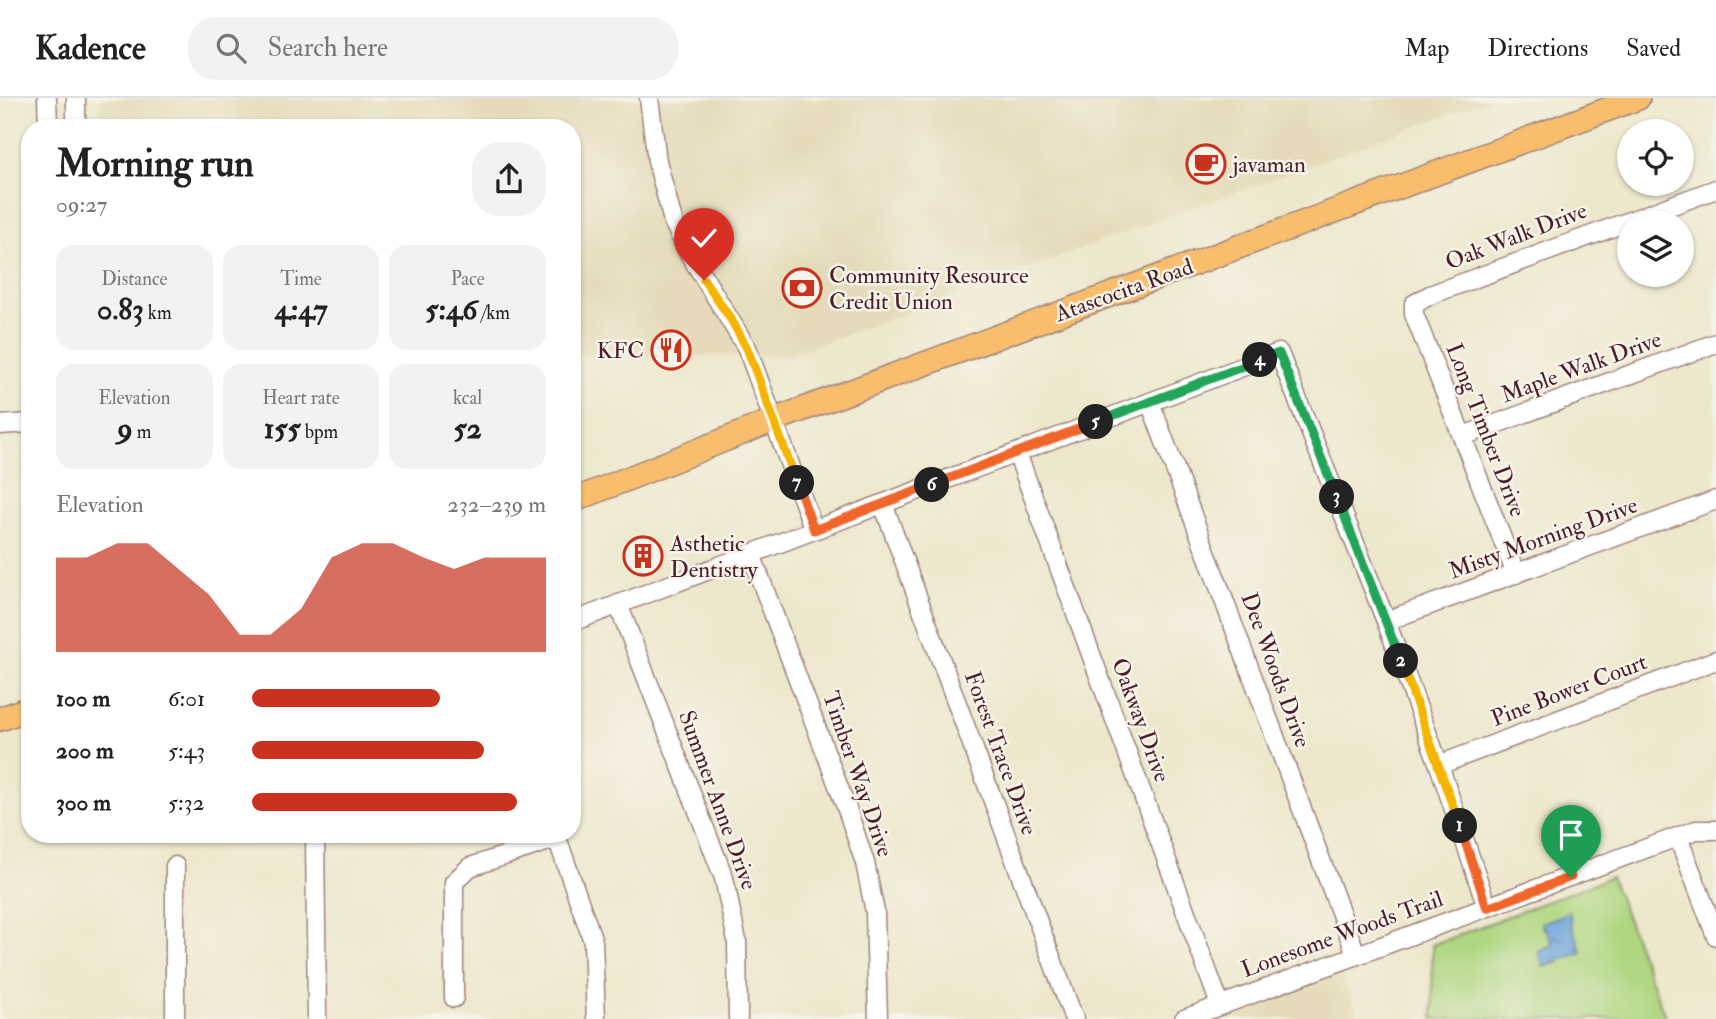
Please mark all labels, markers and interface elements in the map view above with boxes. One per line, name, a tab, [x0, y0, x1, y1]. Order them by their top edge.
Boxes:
search box	[188, 17, 678, 80]
text: Kadence	[35, 28, 146, 69]
icon: search	[212, 29, 250, 67]
text: Search here	[268, 32, 388, 64]
text: Map	[1404, 33, 1449, 64]
text: Directions	[1487, 33, 1588, 64]
text: Saved	[1626, 33, 1681, 64]
map controls	[1617, 119, 1694, 287]
button: locate	[1617, 119, 1694, 196]
text: Morning run	[56, 140, 254, 188]
button: share	[472, 142, 546, 216]
cafe icon: javaman	[1185, 143, 1227, 185]
place label: javaman	[1229, 150, 1306, 179]
text: 09:27	[56, 190, 107, 219]
street label: Oak Walk Drive	[1441, 196, 1591, 276]
pin	[674, 208, 734, 280]
button: layers	[1617, 210, 1694, 287]
icon: check	[685, 219, 723, 257]
street label: Atascocita Road	[1050, 252, 1197, 329]
place label: Community Resource Credit Union	[829, 261, 1029, 316]
text: Distance	[101, 267, 168, 291]
text: Time	[280, 267, 322, 291]
text: Pace	[451, 267, 485, 291]
bank icon: Community Resource Credit Union	[781, 267, 823, 309]
text: 0.83	[97, 291, 144, 328]
text: 4:47	[275, 291, 327, 328]
text: 5:46	[425, 291, 477, 328]
text: km	[144, 301, 172, 325]
text: /km	[477, 301, 510, 325]
street label: Maple Walk Drive	[1497, 324, 1666, 410]
restaurant icon: KFC	[650, 329, 692, 371]
place label: KFC	[597, 336, 644, 365]
street label: Long Timber Drive	[1440, 339, 1533, 521]
pin: 4	[1242, 342, 1278, 378]
text: 4	[1254, 347, 1265, 371]
text: Elevation	[98, 386, 171, 410]
text: Heart rate	[262, 386, 340, 410]
text: kcal	[453, 386, 482, 410]
pin: 5	[1078, 404, 1114, 440]
text: 5	[1091, 409, 1100, 433]
text: 9	[117, 410, 133, 447]
text: 155	[264, 410, 301, 447]
text: 52	[454, 410, 482, 447]
text: m	[133, 420, 151, 444]
text: bpm	[301, 420, 338, 444]
pin: 7	[780, 466, 814, 500]
pin: 6	[914, 468, 950, 502]
text: 7	[792, 470, 801, 494]
text: 6	[927, 472, 936, 496]
pin: 3	[1320, 480, 1354, 514]
text: 3	[1333, 484, 1340, 508]
text: Elevation	[56, 490, 144, 519]
text: 232–239 m	[447, 490, 546, 519]
street label: Misty Morning Drive	[1445, 490, 1642, 586]
place label: Asthetic Dentistry	[669, 529, 759, 584]
building icon: Asthetic Dentistry	[622, 535, 664, 577]
street label: Dee Woods Drive	[1234, 588, 1318, 752]
pin: 2	[1384, 644, 1418, 678]
street label: Pine Bower Court	[1487, 647, 1651, 733]
text: 2	[1396, 648, 1405, 672]
street label: Oakway Drive	[1105, 654, 1177, 786]
street label: Forest Trace Drive	[958, 667, 1044, 839]
text: 100 m	[56, 684, 110, 713]
text: 6:01	[168, 684, 205, 713]
street label: Timber Way Drive	[816, 687, 900, 861]
street label: Summer Anne Drive	[672, 706, 764, 894]
text: 200 m	[56, 736, 114, 765]
text: 5:43	[168, 736, 205, 765]
text: 300 m	[56, 788, 111, 817]
text: 5:32	[168, 788, 204, 817]
pin	[1541, 805, 1601, 877]
pin: 1	[1442, 808, 1478, 844]
text: 1	[1456, 813, 1463, 837]
icon: arrive	[1552, 816, 1590, 854]
street label: Lonesome Woods Trail	[1237, 884, 1447, 984]

